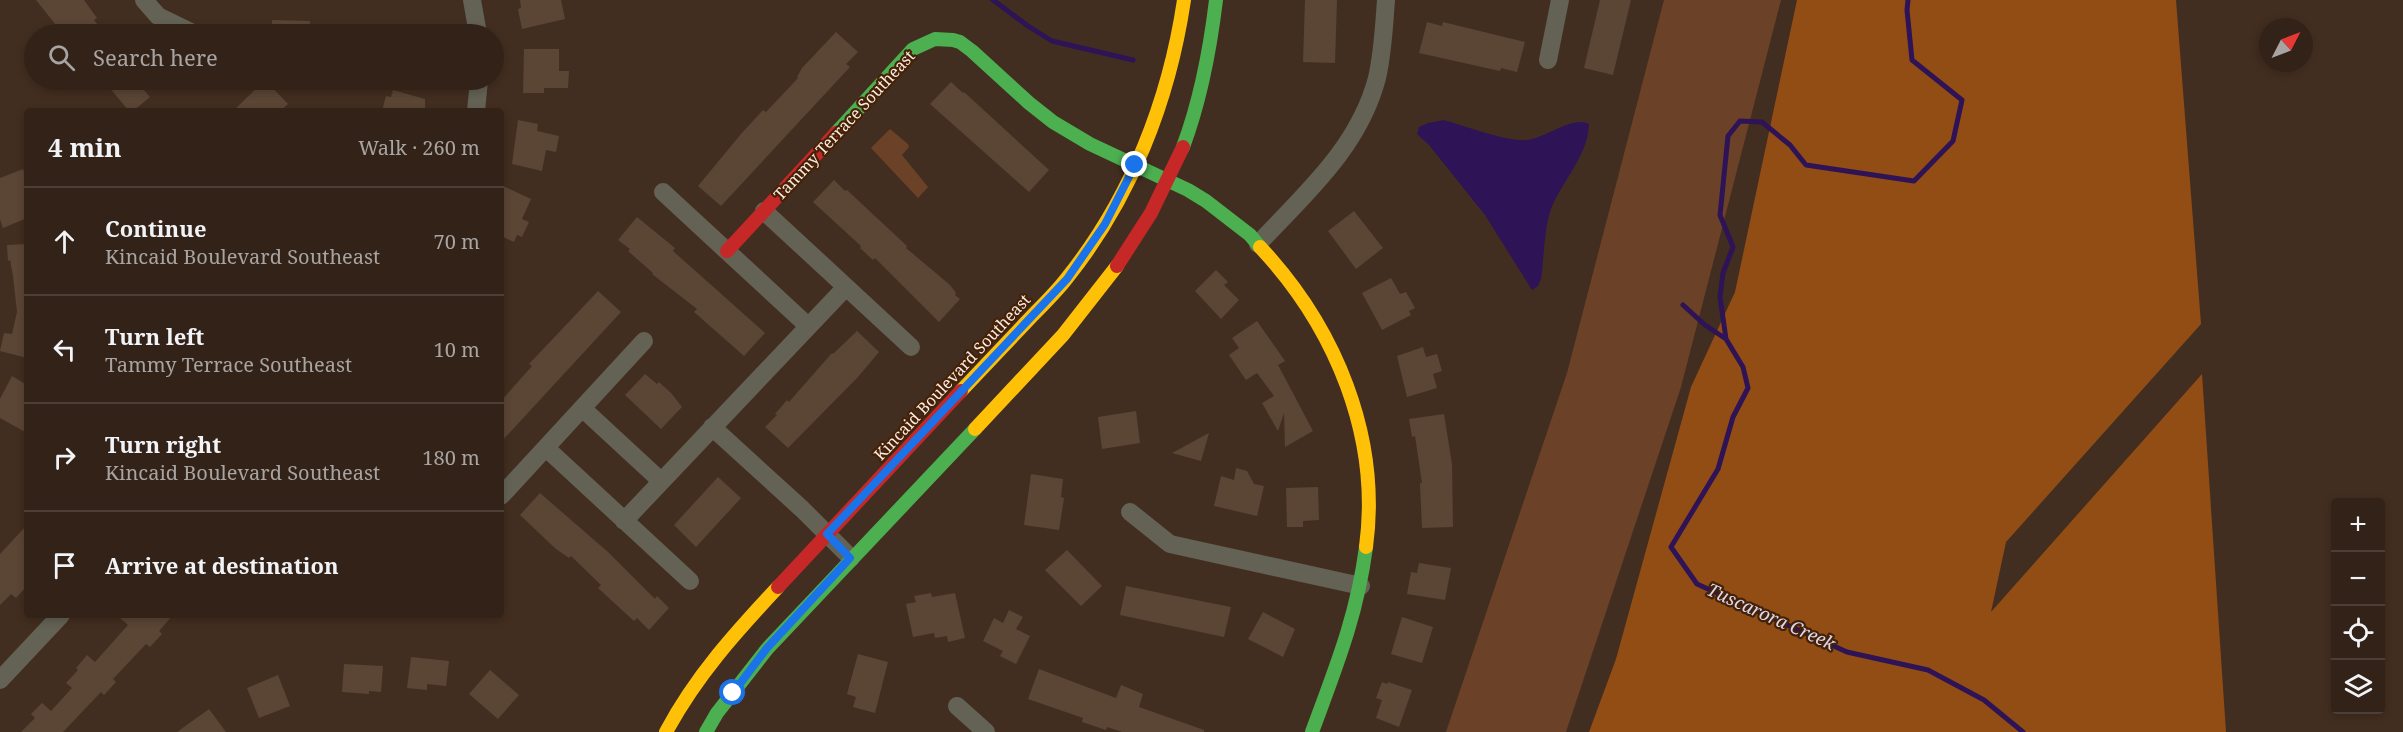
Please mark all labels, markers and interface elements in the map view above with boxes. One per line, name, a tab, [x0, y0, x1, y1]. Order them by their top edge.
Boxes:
north arrow	[2259, 18, 2313, 72]
search box	[24, 24, 504, 90]
icon: search	[45, 41, 78, 74]
text: Search here	[93, 42, 218, 72]
street label: Tammy Terrace Southeast	[769, 45, 920, 205]
text: 4 min	[48, 129, 122, 165]
text: Walk · 260 m	[358, 134, 480, 161]
route end	[1121, 151, 1147, 177]
text: Continue	[105, 213, 207, 243]
icon: ahead	[48, 225, 81, 258]
text: 70 m	[434, 228, 480, 255]
text: Kincaid Boulevard Southeast	[105, 243, 380, 270]
street label: Kincaid Boulevard Southeast	[869, 289, 1035, 465]
text: Turn left	[105, 321, 204, 351]
icon: left	[48, 333, 81, 366]
text: 10 m	[434, 336, 480, 363]
text: Tammy Terrace Southeast	[105, 351, 352, 378]
text: Turn right	[105, 429, 221, 459]
icon: right	[48, 441, 81, 474]
text: 180 m	[422, 444, 480, 471]
text: Kincaid Boulevard Southeast	[105, 459, 380, 486]
map controls	[2331, 498, 2385, 714]
button: +	[2331, 498, 2385, 552]
icon: arrive	[48, 549, 81, 582]
text: Arrive at destination	[105, 550, 339, 580]
button: −	[2331, 552, 2385, 606]
water label: Tuscarora Creek	[1703, 577, 1840, 655]
button: locate	[2331, 606, 2385, 660]
button: layers	[2331, 660, 2385, 714]
route start	[719, 679, 745, 705]

